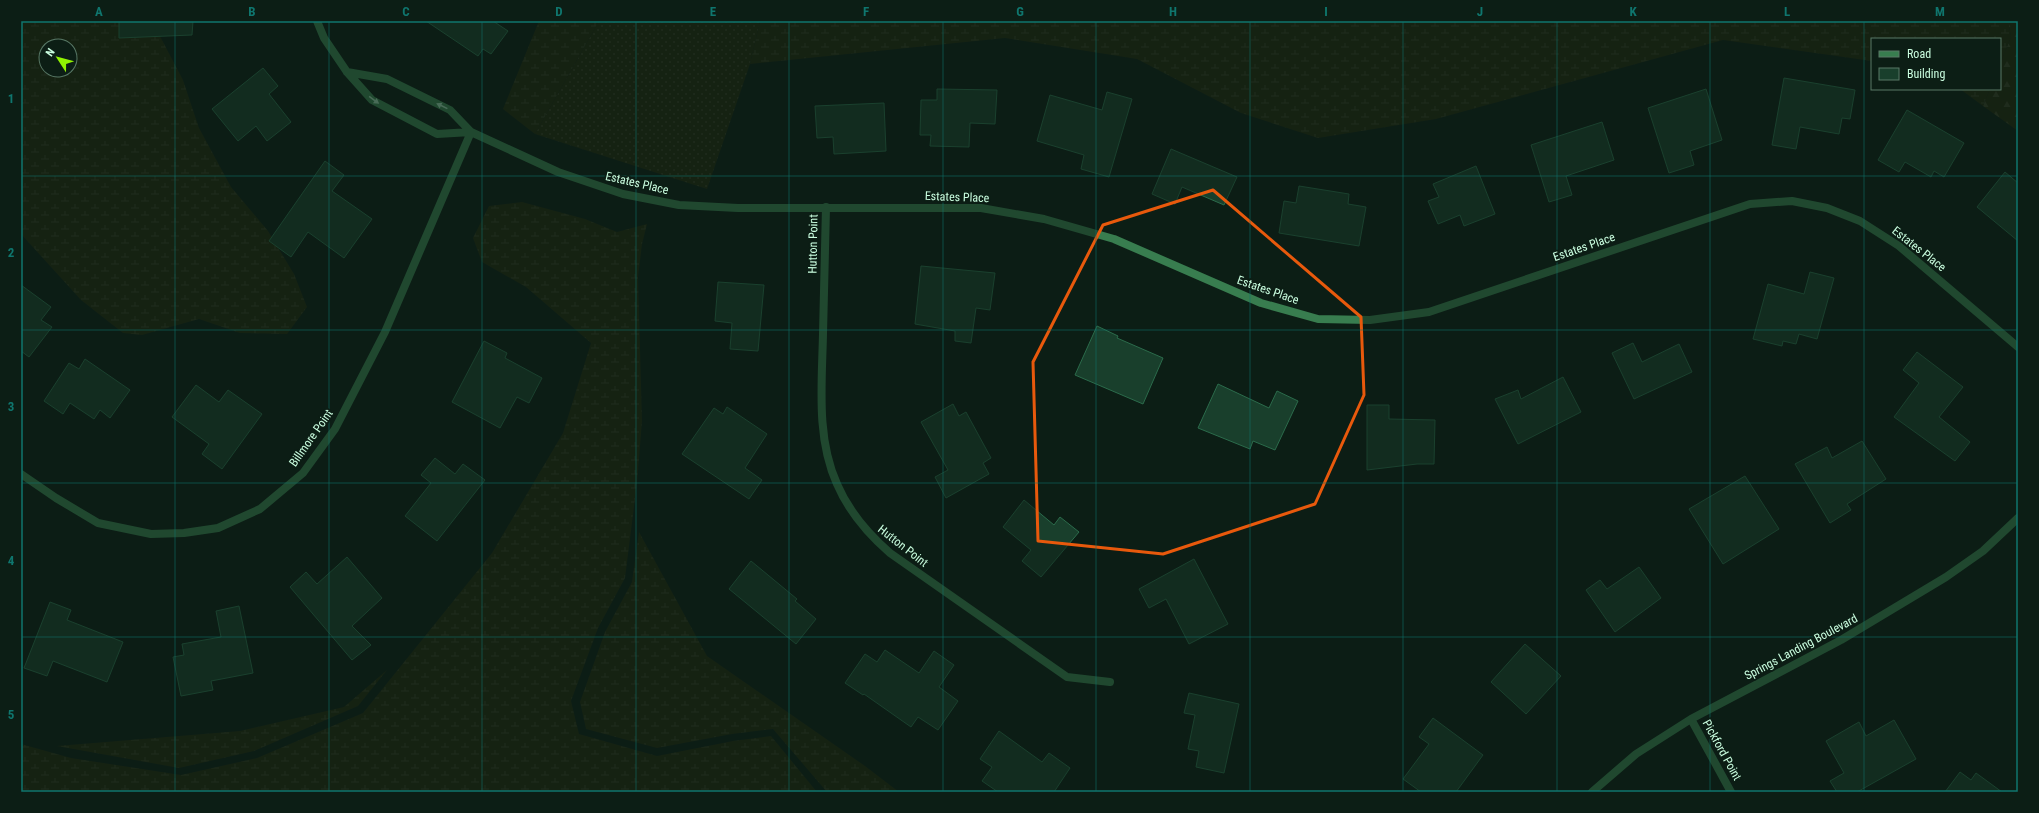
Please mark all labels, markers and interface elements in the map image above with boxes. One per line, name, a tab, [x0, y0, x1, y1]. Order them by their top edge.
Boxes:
text: A	[95, 4, 103, 19]
text: B	[248, 4, 256, 19]
text: C	[402, 4, 410, 19]
text: D	[555, 4, 563, 19]
text: E	[710, 4, 717, 19]
text: F	[863, 4, 869, 19]
text: G	[1016, 4, 1024, 19]
text: H	[1169, 4, 1177, 19]
text: I	[1324, 4, 1328, 19]
text: J	[1477, 4, 1483, 19]
text: K	[1629, 4, 1637, 19]
text: L	[1784, 4, 1790, 19]
text: M	[1935, 4, 1945, 19]
north arrow	[38, 38, 78, 78]
legend	[1871, 38, 2001, 90]
text: N	[43, 46, 58, 59]
text: Road	[1907, 47, 1931, 61]
text: Building	[1907, 67, 1945, 81]
text: 1	[8, 91, 14, 106]
one-way arrow	[369, 96, 379, 104]
one-way arrow	[437, 103, 448, 109]
street label: Estates Place	[604, 169, 670, 197]
street label: Estates Place	[925, 189, 990, 205]
street label: Hutton Point	[805, 214, 821, 274]
street label: Estates Place	[1889, 224, 1949, 275]
street label: Estates Place	[1551, 230, 1617, 264]
text: 2	[8, 245, 15, 260]
street label: Estates Place	[1235, 273, 1301, 307]
text: 3	[8, 399, 14, 414]
street label: Billmore Point	[286, 406, 336, 469]
street label: Hutton Point	[875, 522, 931, 570]
text: 4	[8, 553, 15, 568]
street label: Springs Landing Boulevard	[1742, 611, 1860, 683]
text: 5	[8, 707, 15, 722]
street label: Pickford Point	[1700, 717, 1745, 783]

